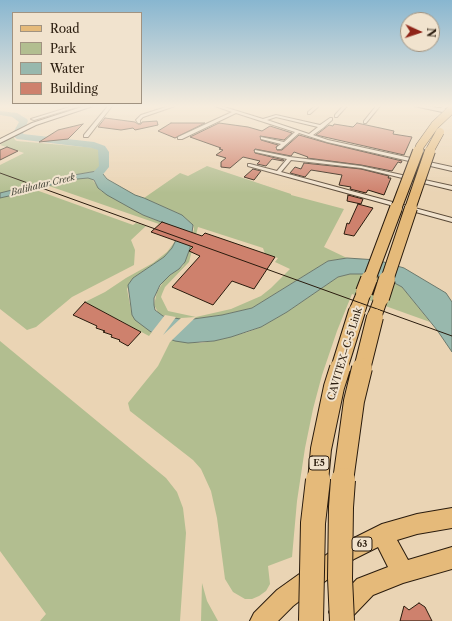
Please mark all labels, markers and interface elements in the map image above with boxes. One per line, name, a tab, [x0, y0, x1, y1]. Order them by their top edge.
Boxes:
legend	[12, 12, 142, 104]
north arrow	[400, 12, 440, 52]
text: Road	[50, 21, 80, 36]
text: N	[424, 27, 438, 38]
text: Park	[50, 41, 76, 56]
text: Water	[50, 61, 84, 76]
text: Building	[50, 81, 98, 96]
water label: Balihatar Creek	[10, 172, 76, 198]
street label: CAVITEX–C-5 Link	[325, 306, 365, 402]
road number: E5	[309, 456, 329, 470]
road number: 63	[352, 537, 372, 551]

